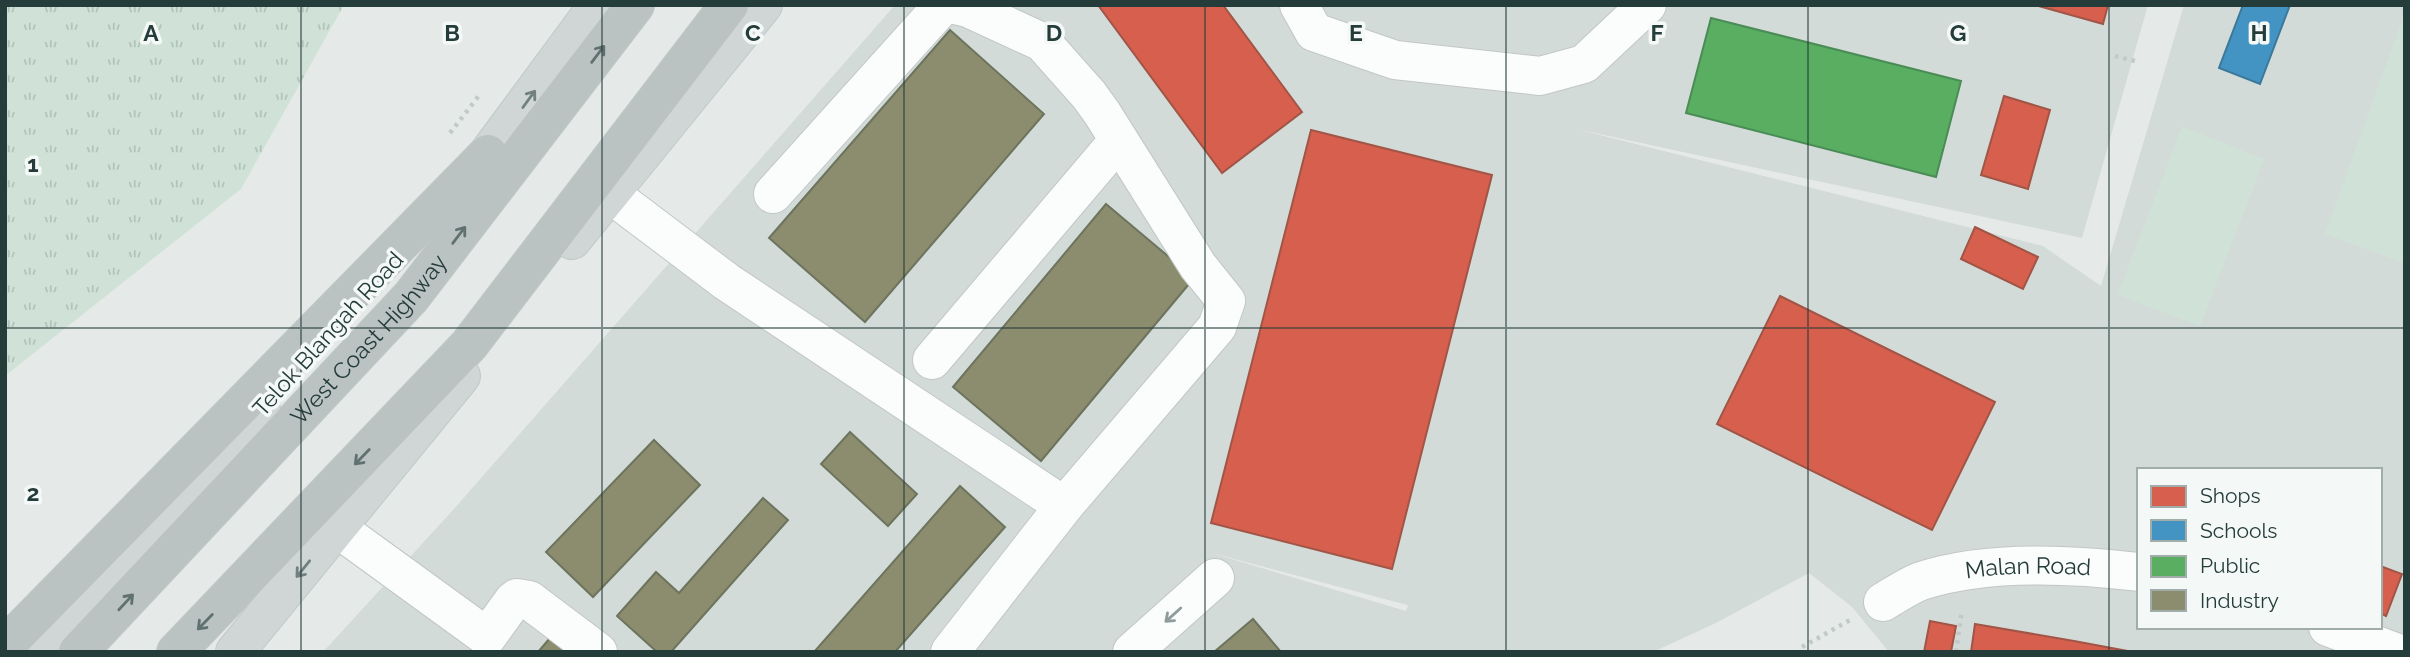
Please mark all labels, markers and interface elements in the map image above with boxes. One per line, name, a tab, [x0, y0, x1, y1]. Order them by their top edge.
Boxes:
text: A	[143, 19, 159, 46]
text: B	[444, 19, 460, 46]
text: C	[745, 19, 761, 46]
text: D	[1046, 19, 1062, 46]
text: E	[1349, 19, 1363, 46]
text: F	[1650, 19, 1664, 46]
text: G	[1950, 19, 1966, 46]
text: H	[2250, 19, 2268, 46]
one-way arrow	[590, 45, 605, 64]
one-way arrow	[522, 90, 536, 109]
text: 1	[27, 150, 39, 177]
one-way arrow	[452, 226, 467, 244]
street label: Telok Blangah Road	[247, 246, 408, 421]
street label: West Coast Highway	[285, 249, 452, 430]
one-way arrow	[353, 448, 370, 465]
legend	[2137, 468, 2382, 629]
text: 2	[27, 479, 39, 506]
text: Shops	[2200, 483, 2261, 508]
text: Schools	[2200, 518, 2277, 543]
street label: Malan Road	[1964, 552, 2092, 583]
text: Public	[2200, 553, 2260, 578]
one-way arrow	[295, 560, 311, 578]
text: Industry	[2200, 588, 2279, 613]
one-way arrow	[117, 594, 134, 611]
one-way arrow	[1164, 607, 1182, 623]
one-way arrow	[196, 613, 213, 630]

